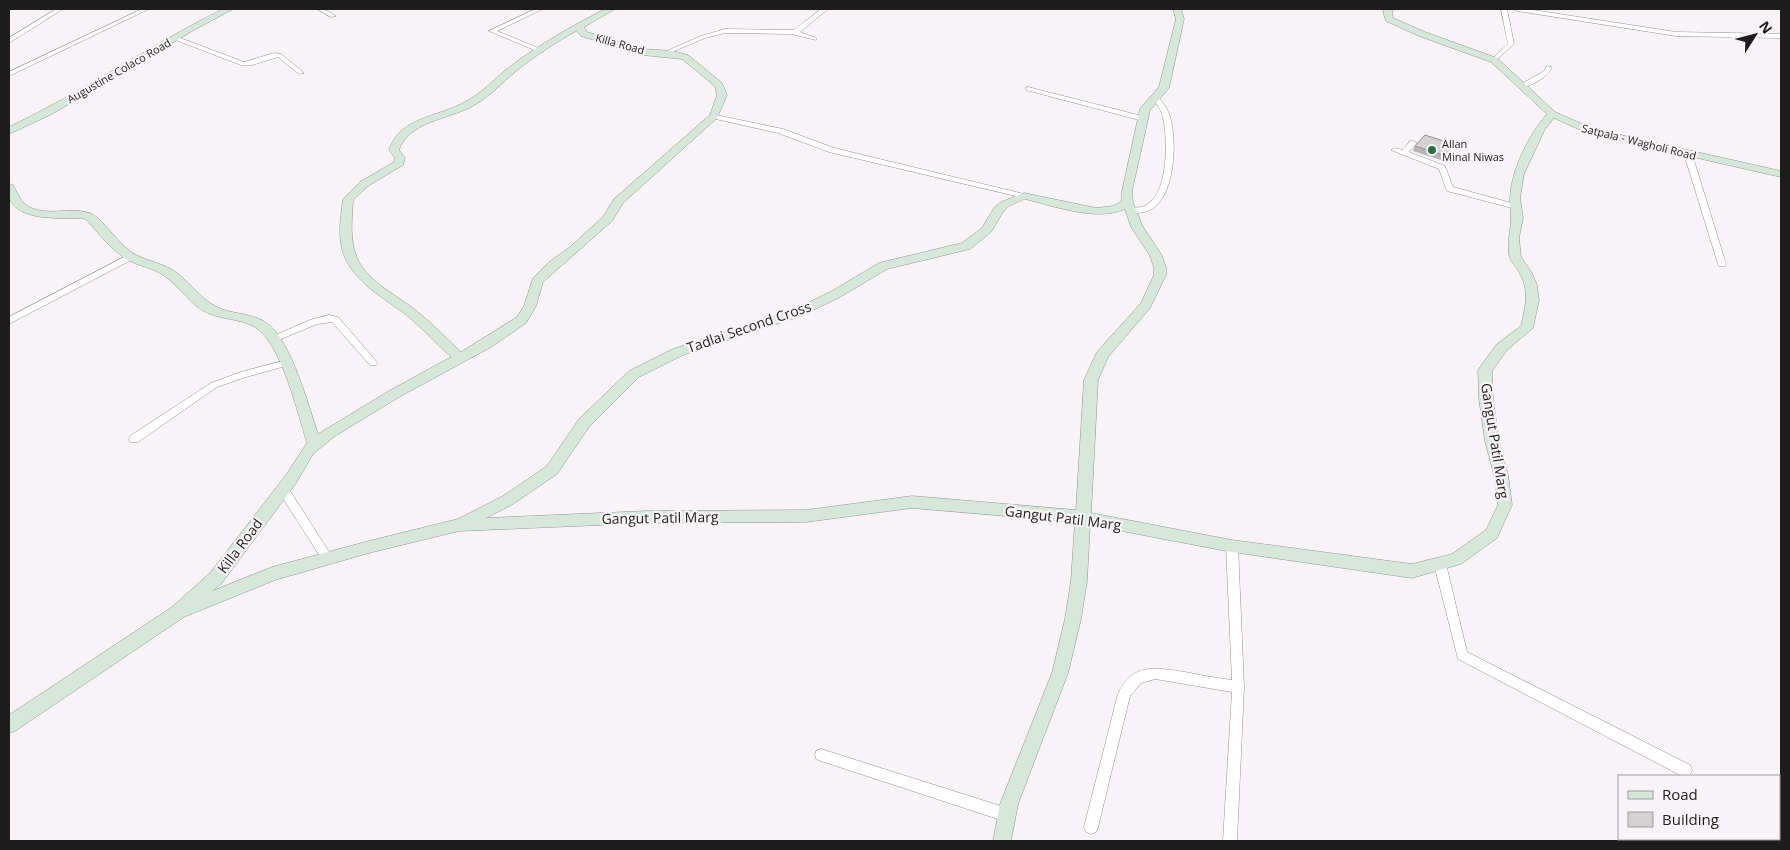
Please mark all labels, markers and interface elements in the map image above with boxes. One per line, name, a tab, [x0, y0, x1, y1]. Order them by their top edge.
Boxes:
north arrow	[1730, 10, 1780, 60]
text: N	[1755, 17, 1777, 37]
street label: Killa Road	[594, 30, 646, 57]
street label: Augustine Colaco Road	[64, 35, 173, 106]
street label: Satpala - Wagholi Road	[1580, 120, 1698, 163]
place label: Allan Minal Niwas	[1442, 136, 1504, 164]
marker: Allan Minal Niwas	[1426, 144, 1438, 156]
street label: Tadlai Second Cross	[684, 296, 814, 357]
street label: Gangut Patil Marg	[1477, 382, 1514, 501]
street label: Gangut Patil Marg	[1004, 501, 1123, 534]
street label: Gangut Patil Marg	[601, 507, 719, 528]
street label: Killa Road	[213, 514, 266, 577]
legend	[1618, 775, 1780, 840]
text: Road	[1662, 784, 1698, 804]
text: Building	[1662, 809, 1719, 829]

